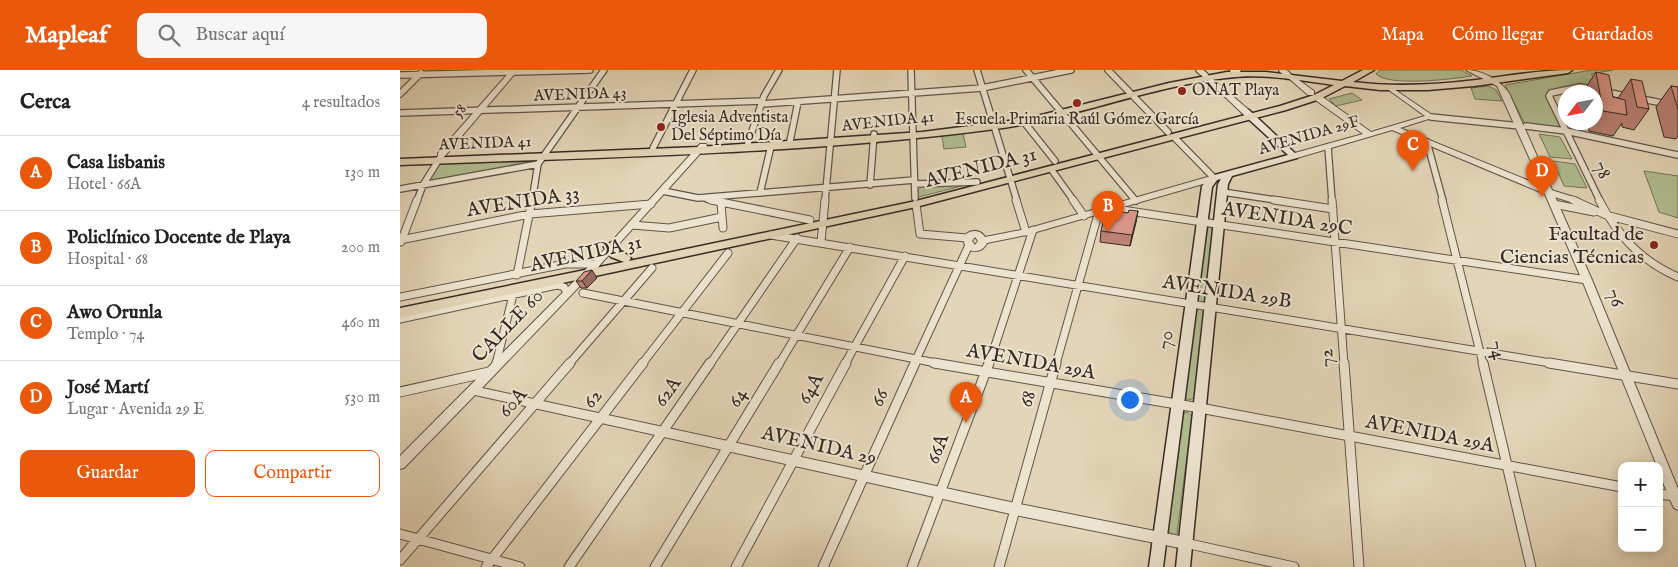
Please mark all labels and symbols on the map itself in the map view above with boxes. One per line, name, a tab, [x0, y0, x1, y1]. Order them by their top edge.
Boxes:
place label: ONAT Playa	[1192, 81, 1279, 101]
street label: AVENIDA 43	[532, 83, 627, 107]
marker: ONAT Playa	[1176, 85, 1188, 97]
north arrow	[1558, 85, 1603, 130]
marker: Escuela Primaria Raúl Gómez García	[1071, 97, 1083, 109]
street label: 58	[448, 100, 472, 122]
street label: AVENIDA 41	[840, 107, 935, 137]
place label: Iglesia Adventista Del Séptimo Día	[671, 108, 789, 146]
place label: Escuela Primaria Raúl Gómez García	[955, 110, 1199, 130]
street label: AVENIDA 29F	[1255, 112, 1362, 160]
marker: Iglesia Adventista Del Séptimo Día	[655, 121, 667, 133]
pin: C	[1397, 130, 1429, 171]
street label: AVENIDA 41	[437, 132, 532, 156]
street label: AVENIDA 31	[922, 142, 1039, 194]
pin: D	[1526, 156, 1558, 197]
street label: 78	[1587, 157, 1617, 183]
street label: AVENIDA 33	[464, 181, 581, 223]
pin: B	[1092, 191, 1124, 232]
street label: AVENIDA 29C	[1219, 196, 1354, 242]
place label: Facultad de Ciencias Técnicas	[1500, 222, 1644, 270]
street label: AVENIDA 31	[527, 230, 644, 278]
marker: Facultad de Ciencias Técnicas	[1648, 239, 1660, 251]
street label: AVENIDA 29B	[1160, 269, 1293, 315]
street label: CALLE 60	[467, 284, 549, 368]
street label: 76	[1600, 285, 1630, 311]
street label: 70	[1152, 329, 1180, 351]
street label: AVENIDA 29A	[964, 338, 1098, 386]
street label: 74	[1483, 338, 1511, 362]
street label: 72	[1314, 348, 1340, 368]
street label: 64A	[792, 369, 830, 409]
street label: 62A	[649, 372, 688, 412]
street label: 60A	[493, 382, 533, 423]
pin: A	[950, 382, 982, 423]
street label: 62	[578, 384, 608, 414]
street label: 64	[723, 384, 754, 412]
street label: 66	[865, 385, 895, 411]
your location	[1117, 387, 1143, 413]
street label: 68	[1014, 388, 1042, 410]
street label: AVENIDA 29A	[1363, 409, 1497, 459]
street label: AVENIDA 29	[758, 420, 879, 471]
street label: 66A	[921, 430, 955, 468]

